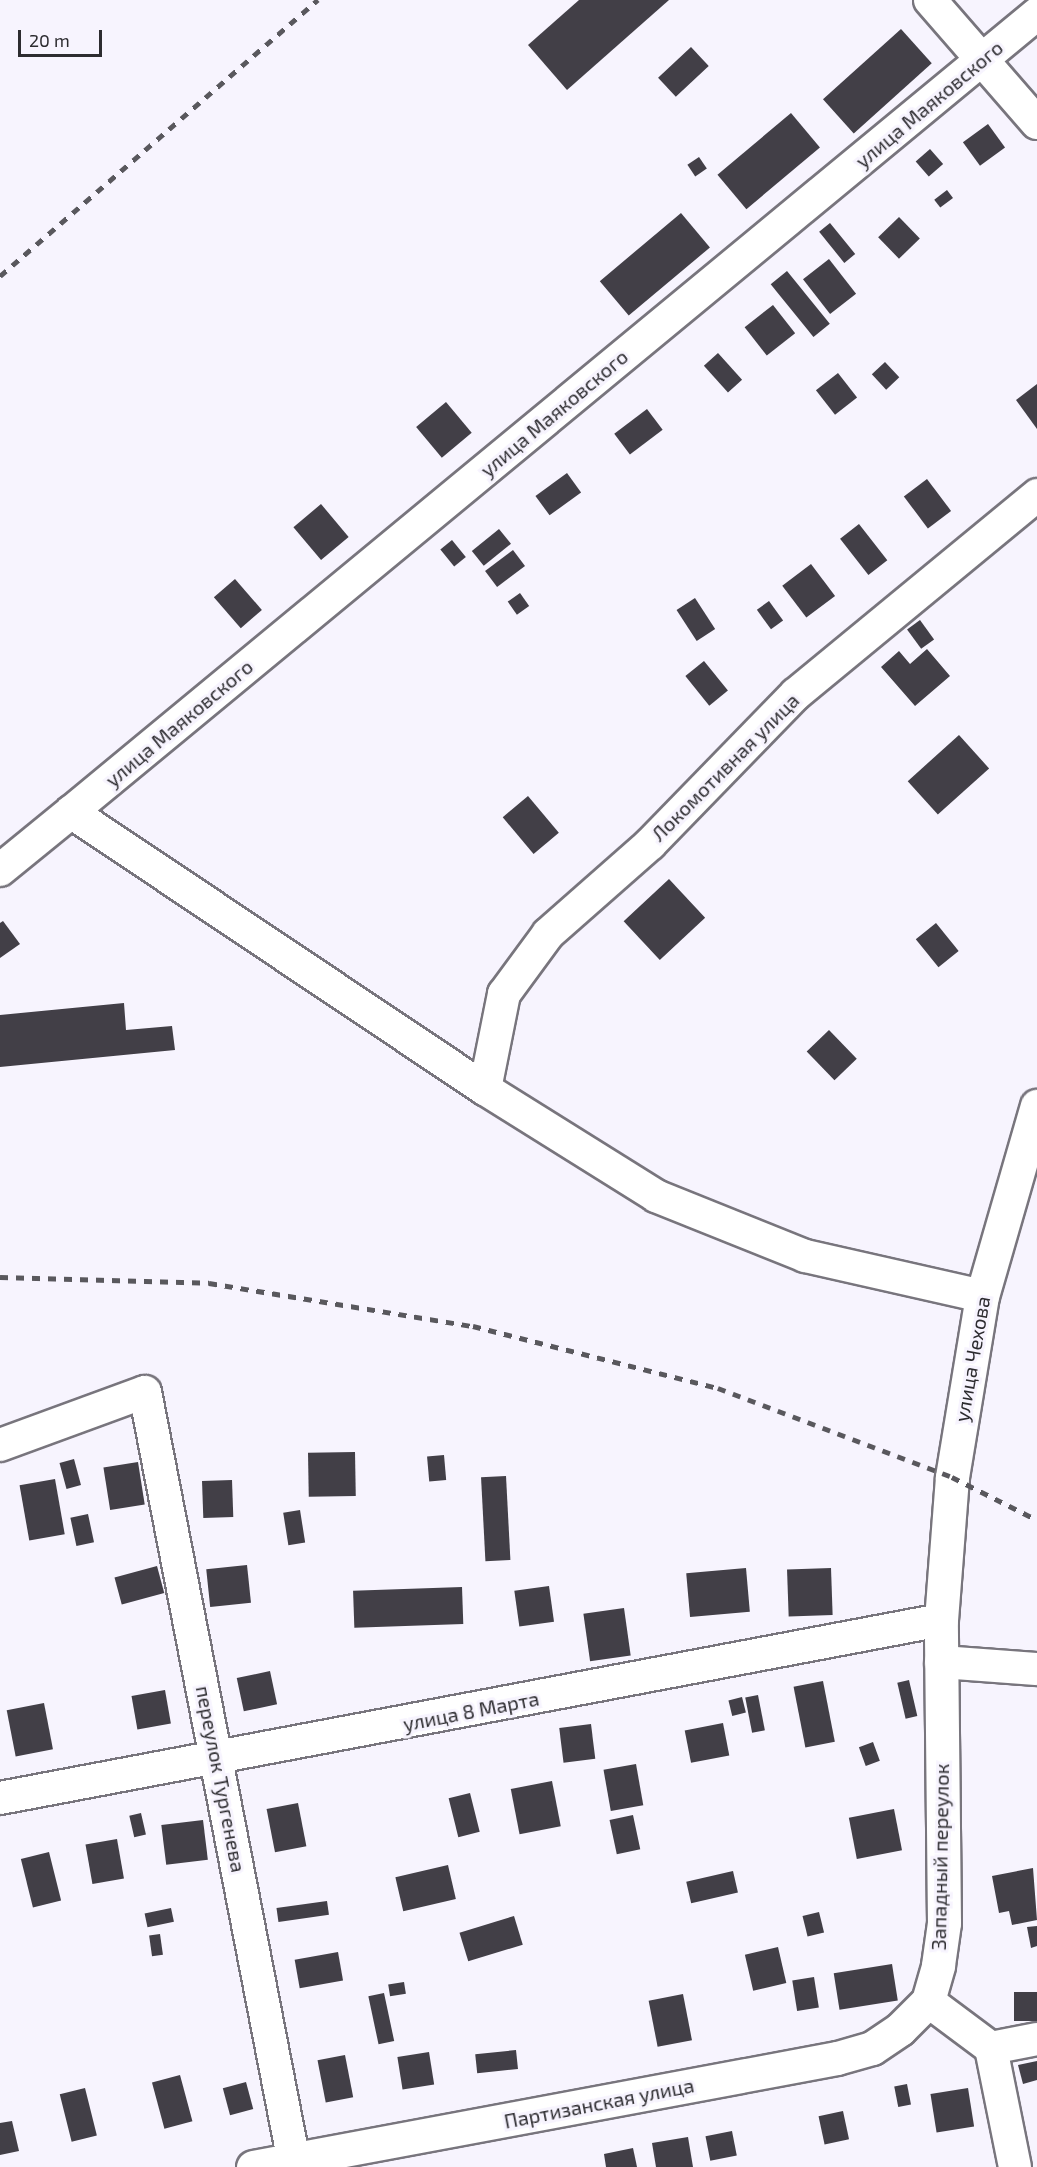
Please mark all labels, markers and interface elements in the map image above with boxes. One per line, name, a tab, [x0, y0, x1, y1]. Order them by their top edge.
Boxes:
scale bar	[21, 18, 105, 56]
text: 20 m	[29, 29, 70, 51]
street label: улица Маяковского	[850, 35, 1008, 173]
street label: улица Маяковского	[475, 344, 633, 482]
street label: улица Маяковского	[100, 654, 258, 792]
street label: Локомотивная улица	[646, 688, 804, 846]
street label: улица Чехова	[949, 1294, 995, 1424]
street label: переулок Тургенева	[191, 1684, 251, 1874]
street label: улица 8 Марта	[401, 1686, 541, 1736]
street label: Западный переулок	[926, 1763, 954, 1951]
street label: Партизанская улица	[502, 2073, 696, 2133]

